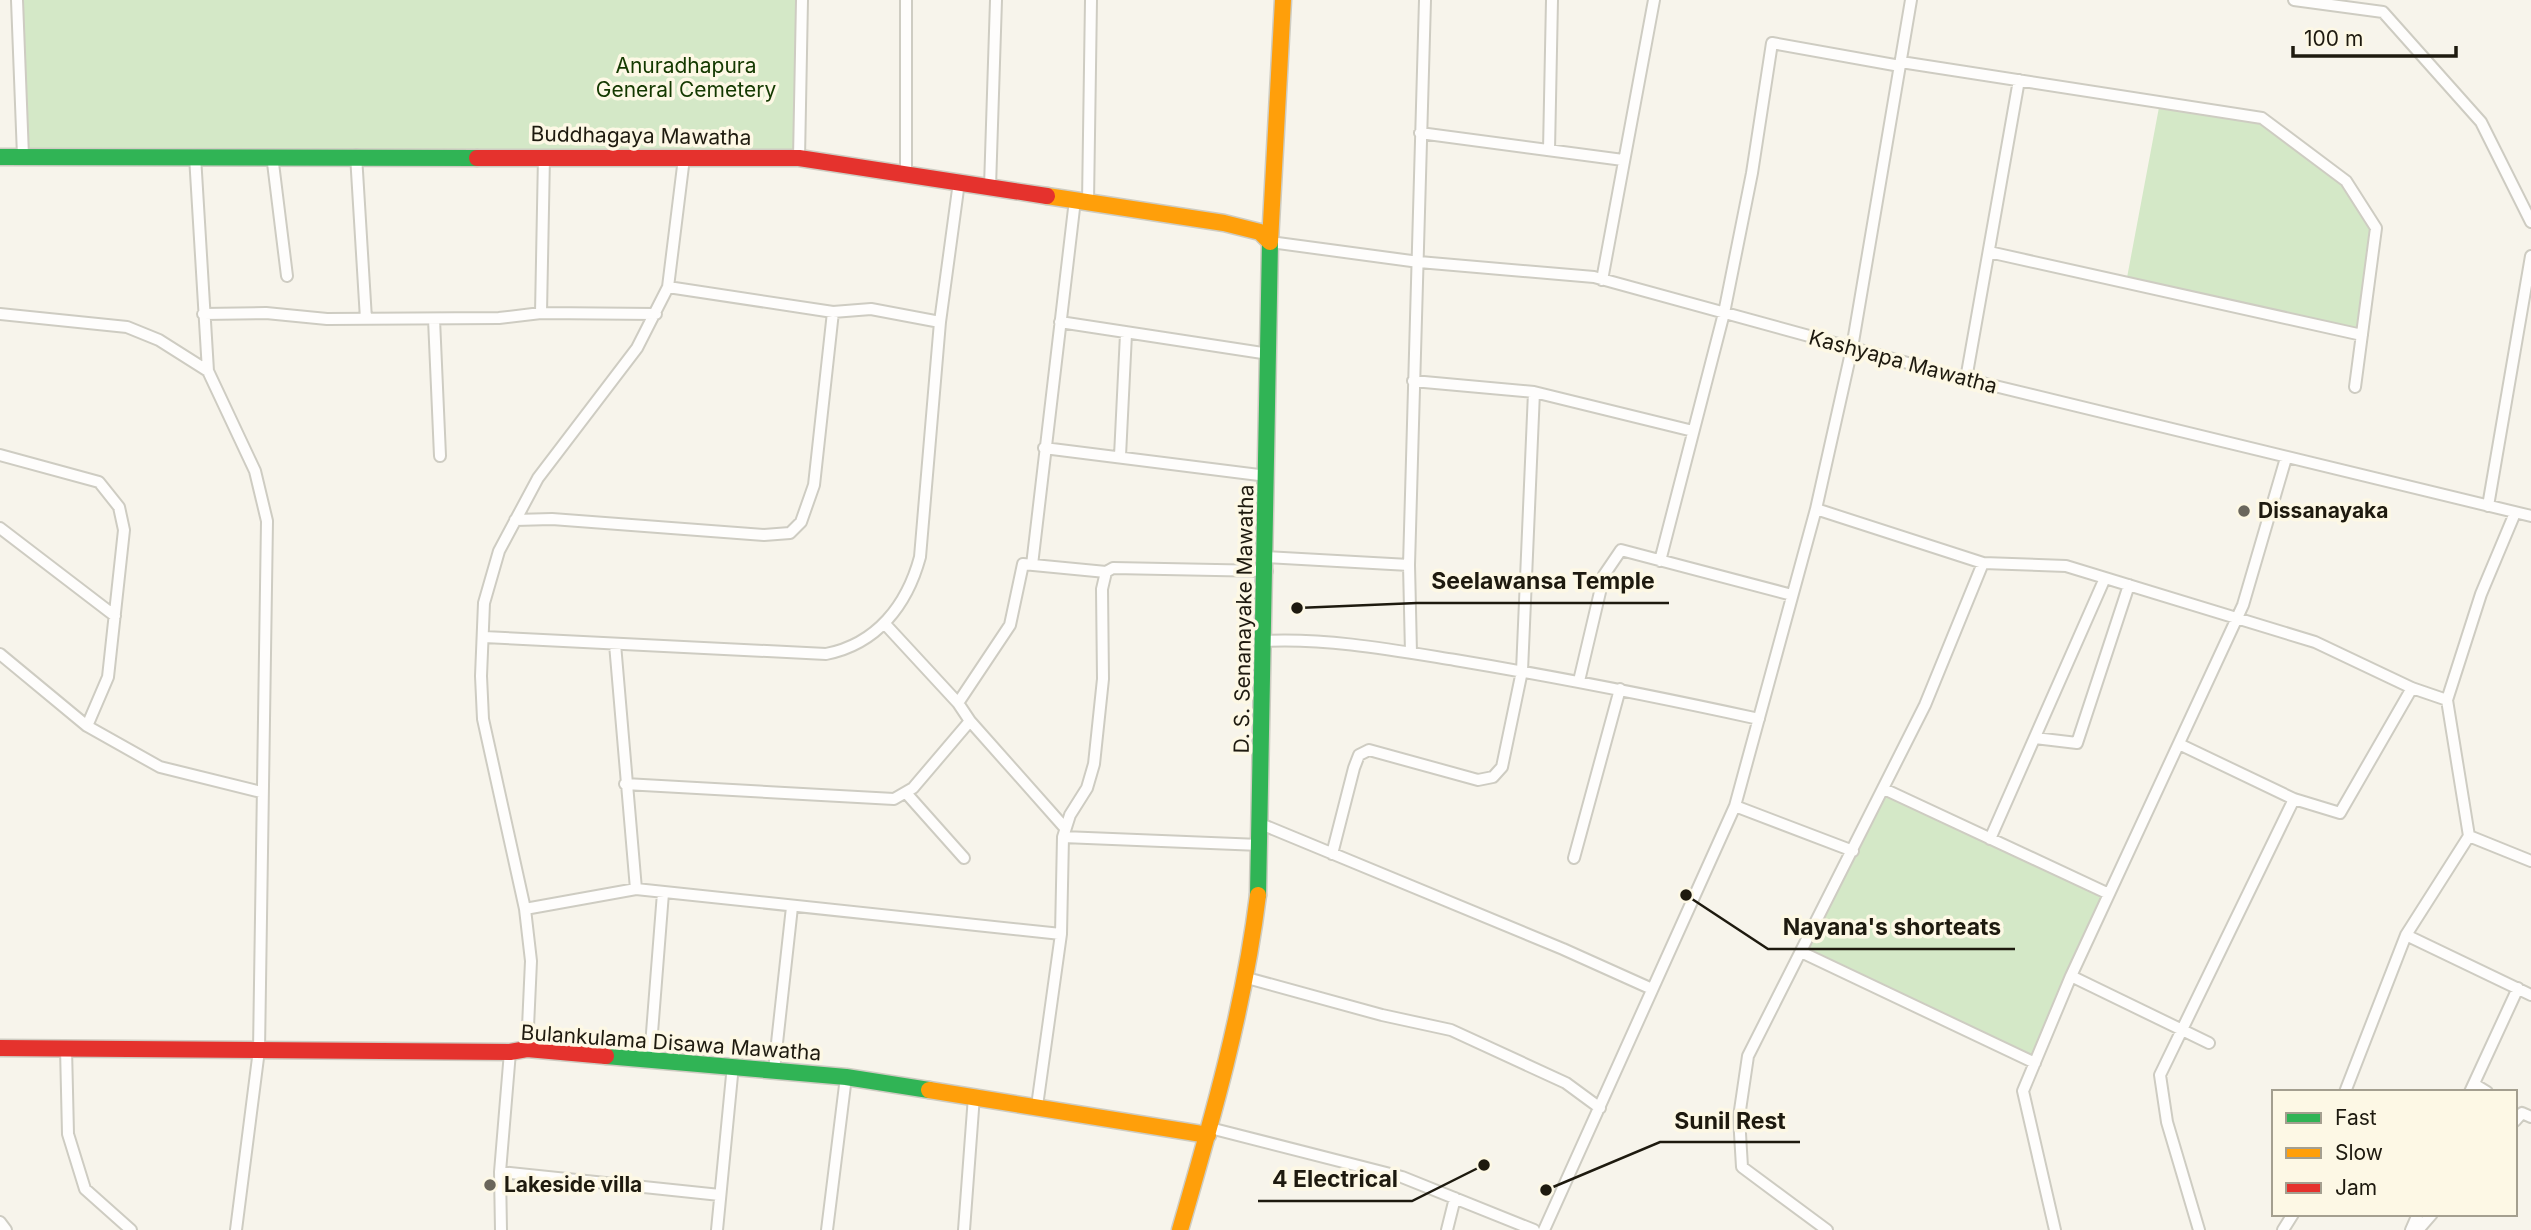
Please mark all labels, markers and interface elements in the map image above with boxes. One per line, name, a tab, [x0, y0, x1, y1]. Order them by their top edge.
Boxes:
scale bar	[2293, 14, 2456, 58]
text: 100 m	[2304, 26, 2363, 51]
park label: Anuradhapura General Cemetery	[596, 53, 776, 102]
street label: Buddhagaya Mawatha	[530, 121, 752, 150]
street label: Kashyapa Mawatha	[1806, 324, 2000, 399]
street label: D. S. Senanayake Mawatha	[1229, 484, 1258, 754]
place label: Dissanayaka	[2258, 498, 2388, 523]
marker: Dissanayaka	[2236, 503, 2252, 519]
callout: Seelawansa Temple	[1417, 559, 1669, 603]
text: Seelawansa Temple	[1431, 567, 1655, 595]
callout: Nayana's shorteats	[1768, 905, 2015, 949]
text: Nayana's shorteats	[1783, 913, 2001, 941]
street label: Bulankulama Disawa Mawatha	[520, 1020, 822, 1065]
legend	[2272, 1090, 2517, 1216]
callout: Sunil Rest	[1660, 1098, 1800, 1142]
text: Fast	[2335, 1105, 2377, 1130]
text: Sunil Rest	[1674, 1107, 1786, 1135]
text: Slow	[2335, 1140, 2383, 1165]
callout: 4 Electrical	[1258, 1157, 1412, 1201]
text: 4 Electrical	[1272, 1165, 1398, 1193]
place label: Lakeside villa	[504, 1172, 642, 1197]
text: Jam	[2335, 1175, 2377, 1200]
marker: Lakeside villa	[482, 1177, 498, 1193]

